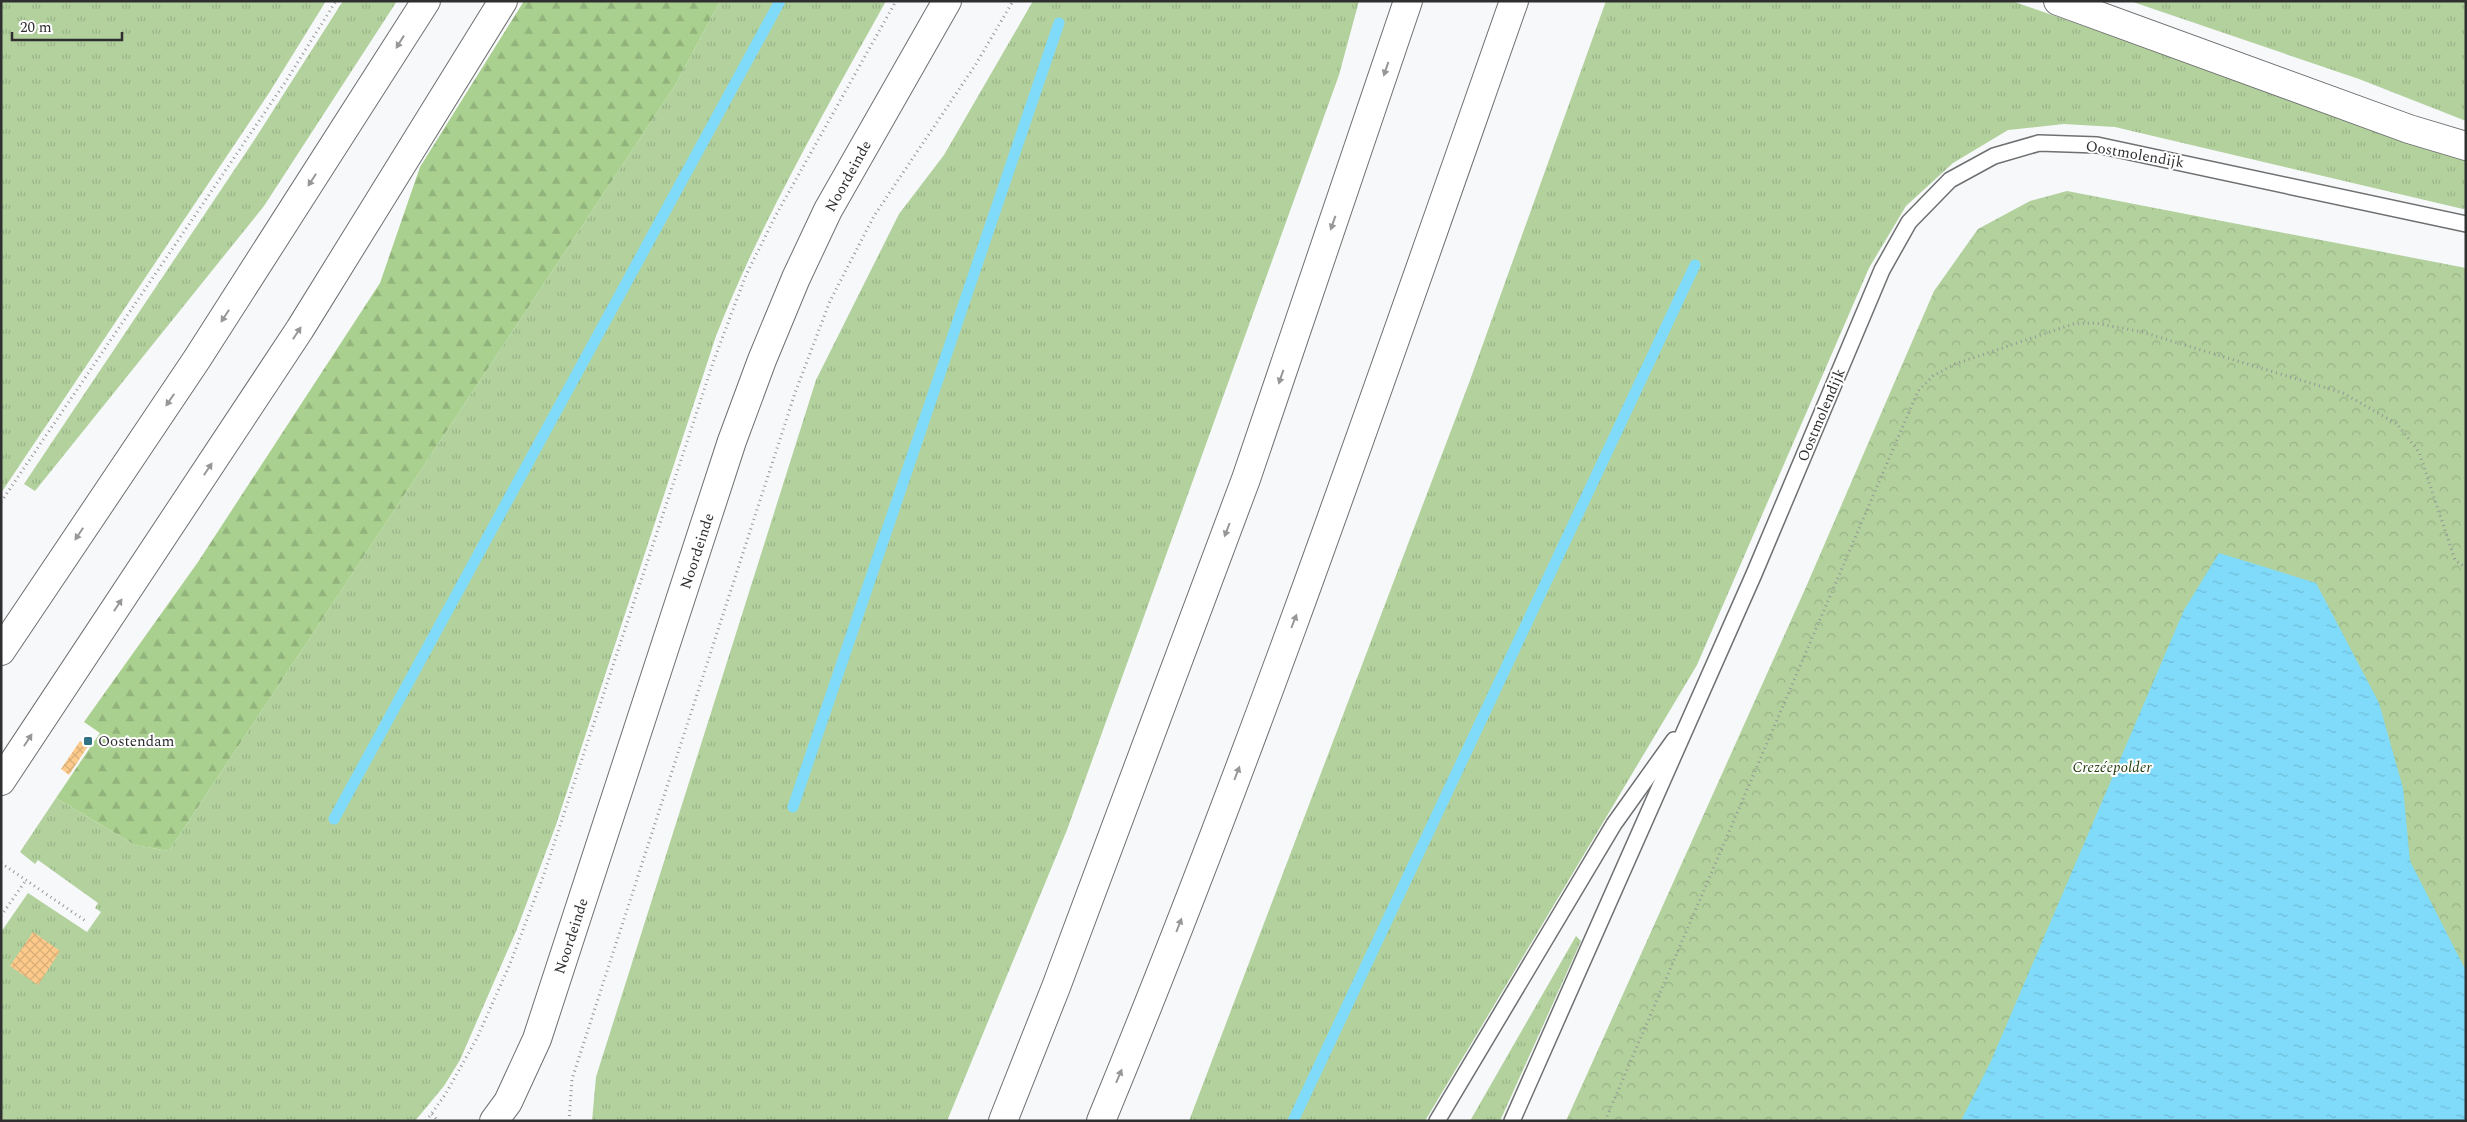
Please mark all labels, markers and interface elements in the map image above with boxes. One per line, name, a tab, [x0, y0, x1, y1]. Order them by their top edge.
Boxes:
scale bar	[12, 10, 122, 42]
text: 20 m	[20, 16, 52, 39]
one-way arrow	[395, 36, 404, 49]
one-way arrow	[1382, 61, 1389, 76]
street label: Oostmolendijk	[2084, 135, 2186, 174]
street label: Noordeinde	[819, 136, 878, 216]
one-way arrow	[308, 173, 317, 186]
one-way arrow	[1329, 215, 1337, 230]
one-way arrow	[220, 310, 229, 323]
one-way arrow	[292, 327, 302, 340]
street label: Oostmolendijk	[1791, 365, 1851, 466]
one-way arrow	[1277, 369, 1284, 384]
one-way arrow	[165, 393, 175, 406]
one-way arrow	[203, 462, 212, 476]
street label: Noordeinde	[674, 510, 721, 592]
one-way arrow	[1223, 523, 1231, 538]
one-way arrow	[75, 528, 84, 541]
one-way arrow	[113, 598, 123, 611]
one-way arrow	[1291, 613, 1298, 628]
place label: Oostendam	[98, 730, 175, 753]
one-way arrow	[23, 733, 33, 747]
marker: Oostendam	[82, 735, 94, 747]
park label: Crezéepolder	[2072, 756, 2152, 779]
one-way arrow	[1233, 765, 1241, 780]
street label: Noordeinde	[548, 895, 595, 977]
one-way arrow	[1176, 918, 1184, 932]
one-way arrow	[1116, 1069, 1124, 1083]

